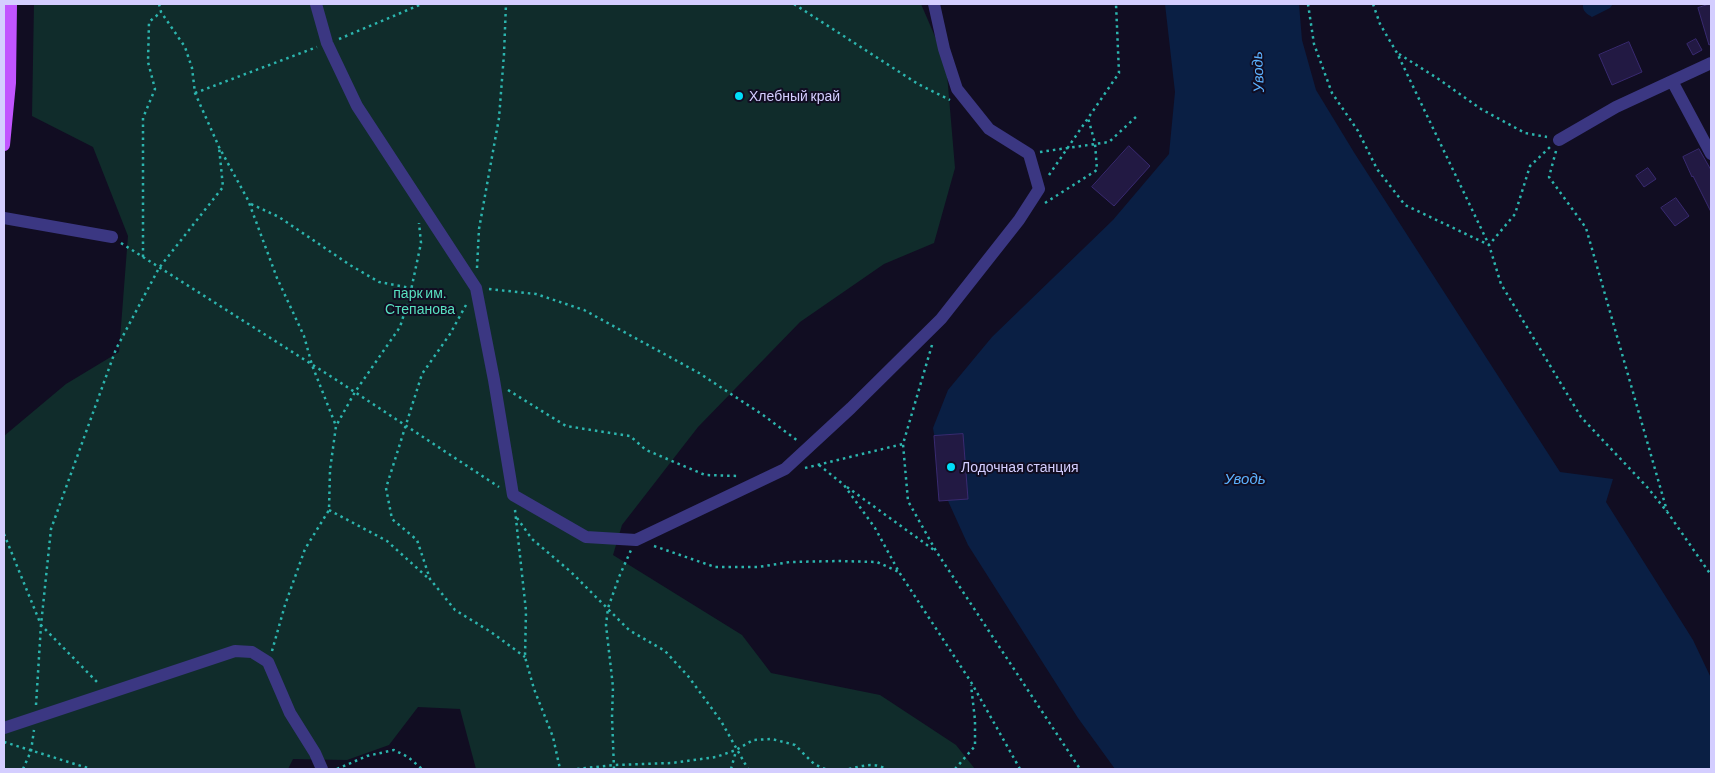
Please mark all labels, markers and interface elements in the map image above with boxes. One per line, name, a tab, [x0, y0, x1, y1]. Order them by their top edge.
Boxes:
water label: Уводь	[1248, 51, 1268, 93]
place label: Хлебный край	[749, 88, 840, 104]
marker: Хлебный край	[733, 90, 745, 102]
park label: парк им. Степанова	[385, 285, 455, 318]
place label: Лодочная станция	[961, 459, 1079, 475]
marker: Лодочная станция	[945, 461, 957, 473]
water label: Уводь	[1224, 470, 1266, 488]

